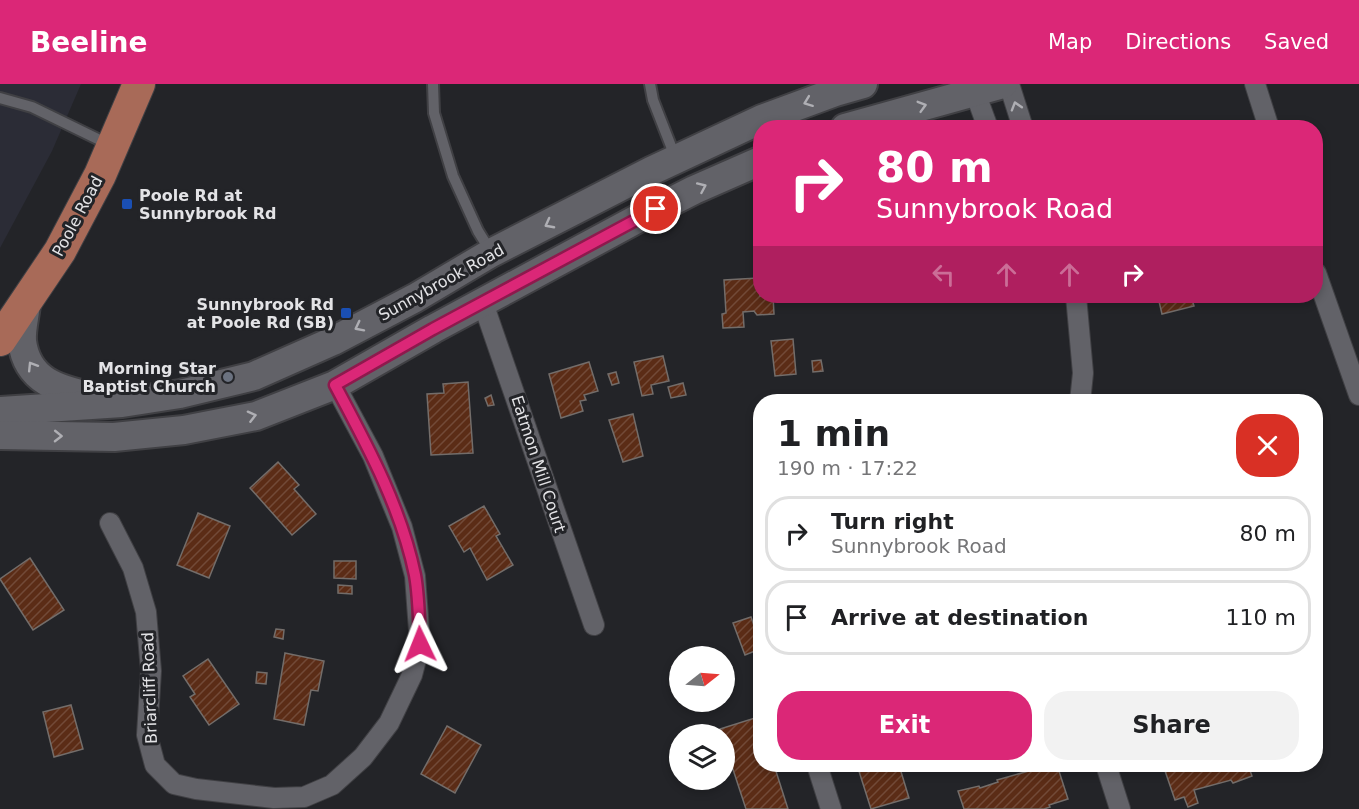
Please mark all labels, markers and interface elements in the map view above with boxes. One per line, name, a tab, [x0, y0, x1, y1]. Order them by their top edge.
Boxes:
text: Beeline	[30, 26, 147, 59]
text: Map	[1048, 30, 1092, 54]
text: Directions	[1125, 30, 1231, 54]
text: Saved	[1264, 30, 1329, 54]
one-way arrow	[803, 95, 813, 108]
one-way arrow	[916, 101, 927, 113]
one-way arrow	[1011, 101, 1023, 112]
text: 80 m	[876, 143, 993, 192]
icon: right	[777, 144, 855, 222]
street label: Poole Road	[48, 173, 107, 260]
one-way arrow	[696, 182, 707, 194]
pin	[630, 183, 681, 234]
place label: Poole Rd at Sunnybrook Rd	[139, 186, 276, 223]
icon: arrive	[639, 192, 672, 225]
text: Sunnybrook Road	[876, 193, 1113, 224]
marker: Poole Rd at Sunnybrook Rd	[120, 197, 134, 211]
one-way arrow	[544, 216, 555, 228]
street label: Sunnybrook Road	[375, 240, 507, 325]
icon: left	[927, 258, 960, 291]
icon: ahead	[990, 258, 1023, 291]
icon: ahead	[1053, 258, 1086, 291]
icon: right	[1116, 258, 1149, 291]
place label: Sunnybrook Rd at Poole Rd (SB)	[187, 295, 334, 332]
marker: Sunnybrook Rd at Poole Rd (SB)	[339, 306, 353, 320]
one-way arrow	[355, 320, 366, 331]
place label: Morning Star Baptist Church	[82, 359, 216, 396]
one-way arrow	[28, 362, 39, 372]
marker: Morning Star Baptist Church	[221, 370, 235, 384]
street label: Eatmon Mill Court	[507, 393, 570, 535]
one-way arrow	[247, 411, 257, 424]
text: 1 min	[777, 413, 890, 454]
button: close	[1236, 414, 1299, 477]
one-way arrow	[54, 430, 63, 442]
text: 190 m · 17:22	[777, 456, 918, 480]
text: Turn right	[831, 509, 954, 534]
icon: right	[780, 517, 813, 550]
text: 80 m	[1240, 521, 1296, 546]
text: Sunnybrook Road	[831, 534, 1007, 558]
icon: arrive	[780, 601, 813, 634]
text: Arrive at destination	[831, 605, 1088, 630]
text: 110 m	[1226, 605, 1296, 630]
position arrow	[388, 612, 452, 676]
street label: Briarcliff Road	[138, 632, 161, 744]
north arrow	[669, 646, 735, 712]
map controls	[669, 646, 735, 790]
button: Exit	[777, 691, 1032, 760]
button: Share	[1044, 691, 1299, 760]
button: layers	[669, 724, 735, 790]

